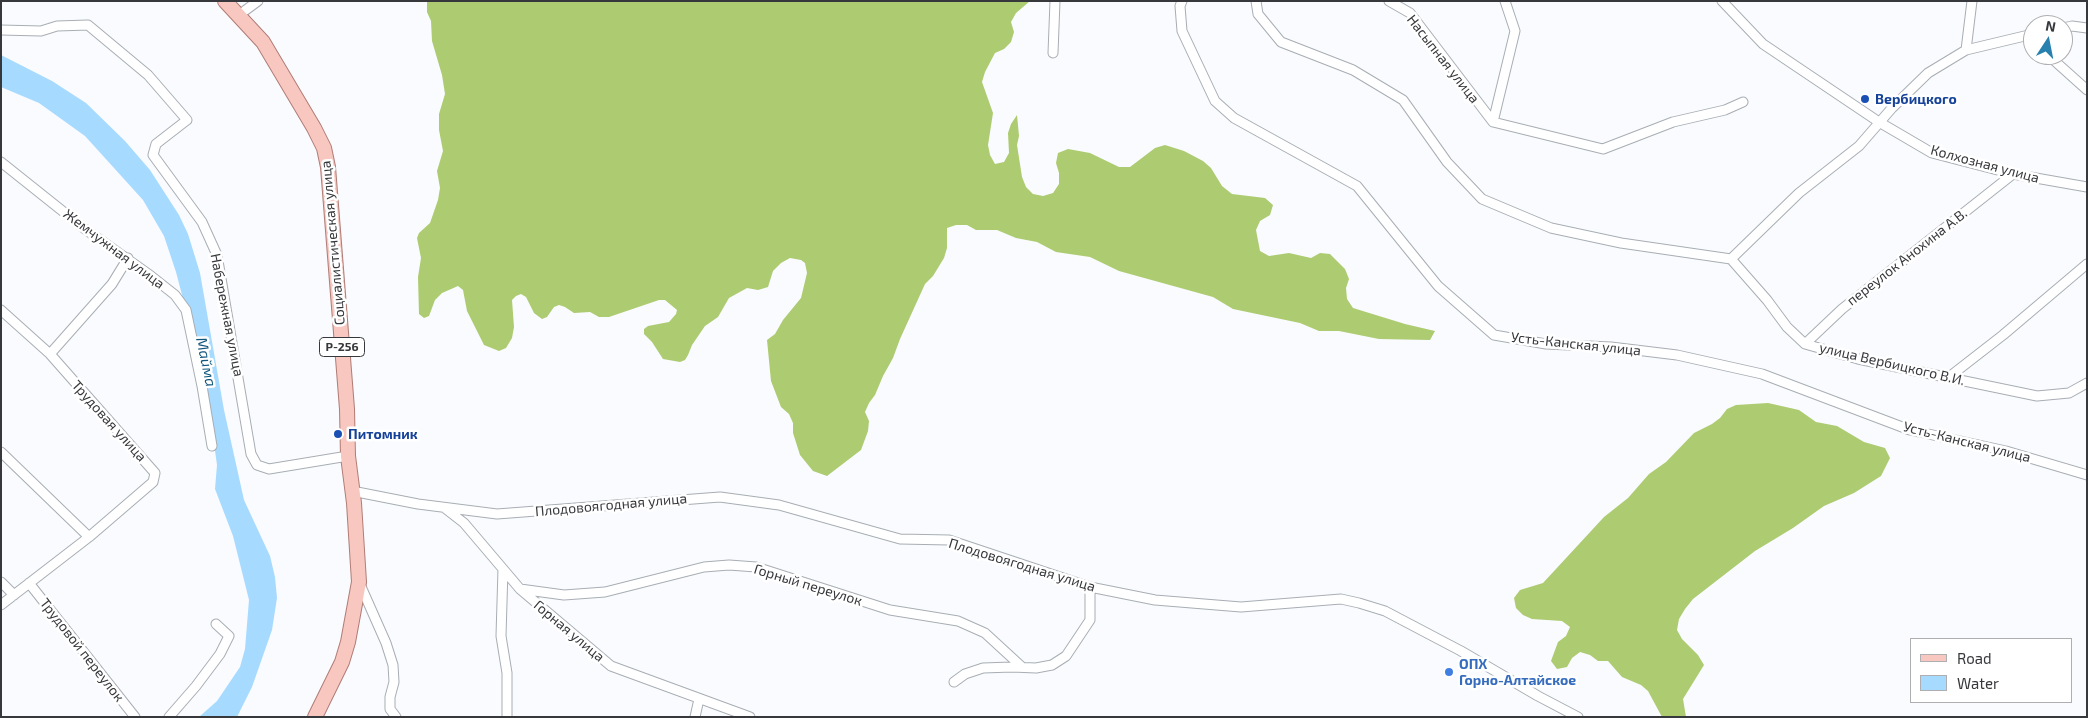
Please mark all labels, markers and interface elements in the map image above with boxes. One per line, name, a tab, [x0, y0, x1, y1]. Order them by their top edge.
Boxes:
street label: Насыпная улица	[1403, 11, 1483, 107]
north arrow	[2023, 15, 2073, 65]
text: N	[2044, 16, 2057, 35]
place label: Вербицкого	[1875, 91, 1957, 107]
marker: Вербицкого	[1859, 93, 1871, 105]
street label: Колхозная улица	[1929, 141, 2041, 187]
street label: Социалистическая улица	[317, 160, 349, 326]
street label: Жемчужная улица	[60, 205, 168, 293]
street label: переулок Анохина А.В.	[1844, 205, 1970, 309]
street label: Набережная улица	[207, 252, 247, 378]
street label: Усть-Канская улица	[1510, 329, 1642, 359]
water label: Майма	[192, 336, 220, 388]
road number: Р-256	[320, 338, 364, 357]
street label: улица Вербицкого В.И.	[1818, 339, 1966, 389]
street label: Трудовая улица	[68, 377, 150, 465]
street label: Усть-Канская улица	[1902, 418, 2032, 466]
place label: Питомник	[348, 426, 418, 442]
marker: Питомник	[332, 428, 344, 440]
street label: Плодовоягодная улица	[534, 490, 688, 520]
street label: Плодовоягодная улица	[947, 535, 1097, 595]
street label: Горный переулок	[752, 561, 864, 609]
street label: Трудовой переулок	[36, 595, 128, 705]
street label: Горная улица	[530, 597, 608, 665]
legend	[1910, 638, 2073, 703]
text: Road	[1957, 649, 1992, 667]
place label: ОПХ Горно-Алтайское	[1459, 656, 1576, 689]
marker: ОПХ Горно-Алтайское	[1443, 666, 1455, 678]
text: Water	[1957, 674, 1999, 692]

